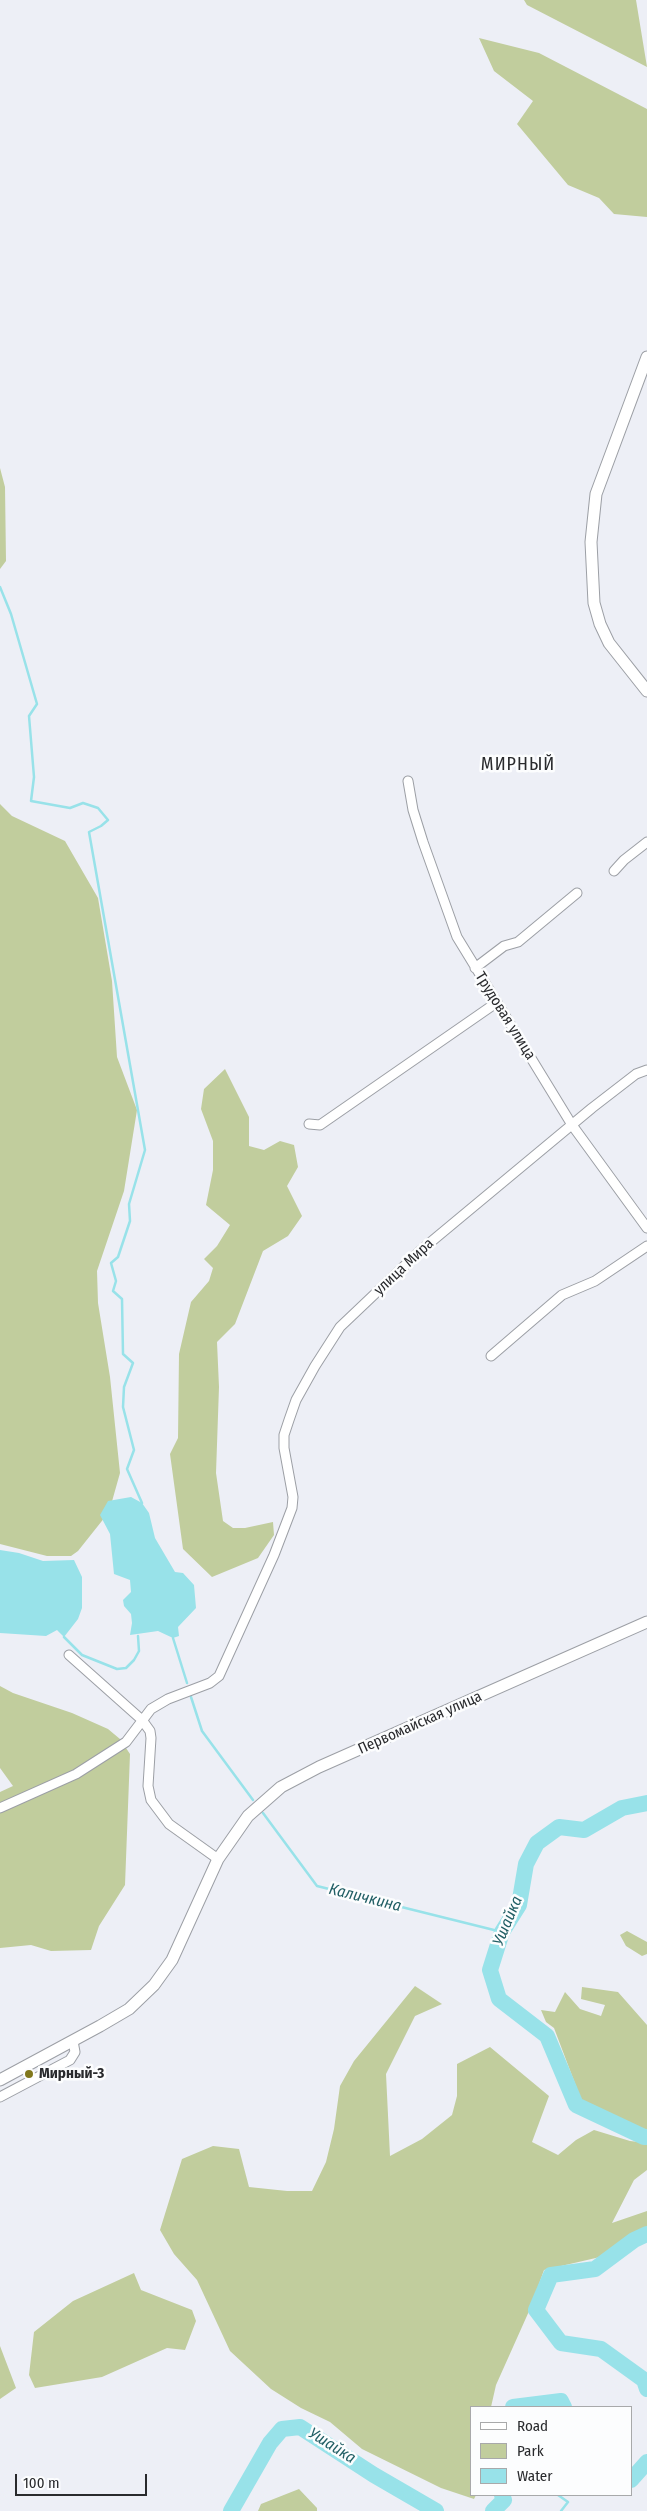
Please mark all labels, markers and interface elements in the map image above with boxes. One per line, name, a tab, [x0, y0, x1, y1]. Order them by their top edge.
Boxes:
district label: МИРНЫЙ	[480, 754, 556, 776]
street label: Трудовая улица	[471, 969, 539, 1063]
street label: улица Мира	[370, 1235, 438, 1299]
street label: Первомайская улица	[355, 1688, 485, 1758]
water label: Каличкина	[327, 1880, 403, 1916]
water label: Ушайка	[489, 1893, 527, 1949]
place label: Мирный-3	[39, 2065, 104, 2083]
marker: Мирный-3	[23, 2068, 35, 2080]
legend	[470, 2406, 632, 2496]
text: Road	[517, 2417, 548, 2435]
water label: Ушайка	[305, 2424, 359, 2468]
text: Park	[517, 2442, 544, 2460]
scale bar	[18, 2464, 150, 2496]
text: Water	[517, 2467, 552, 2485]
text: 100 m	[23, 2474, 60, 2492]

